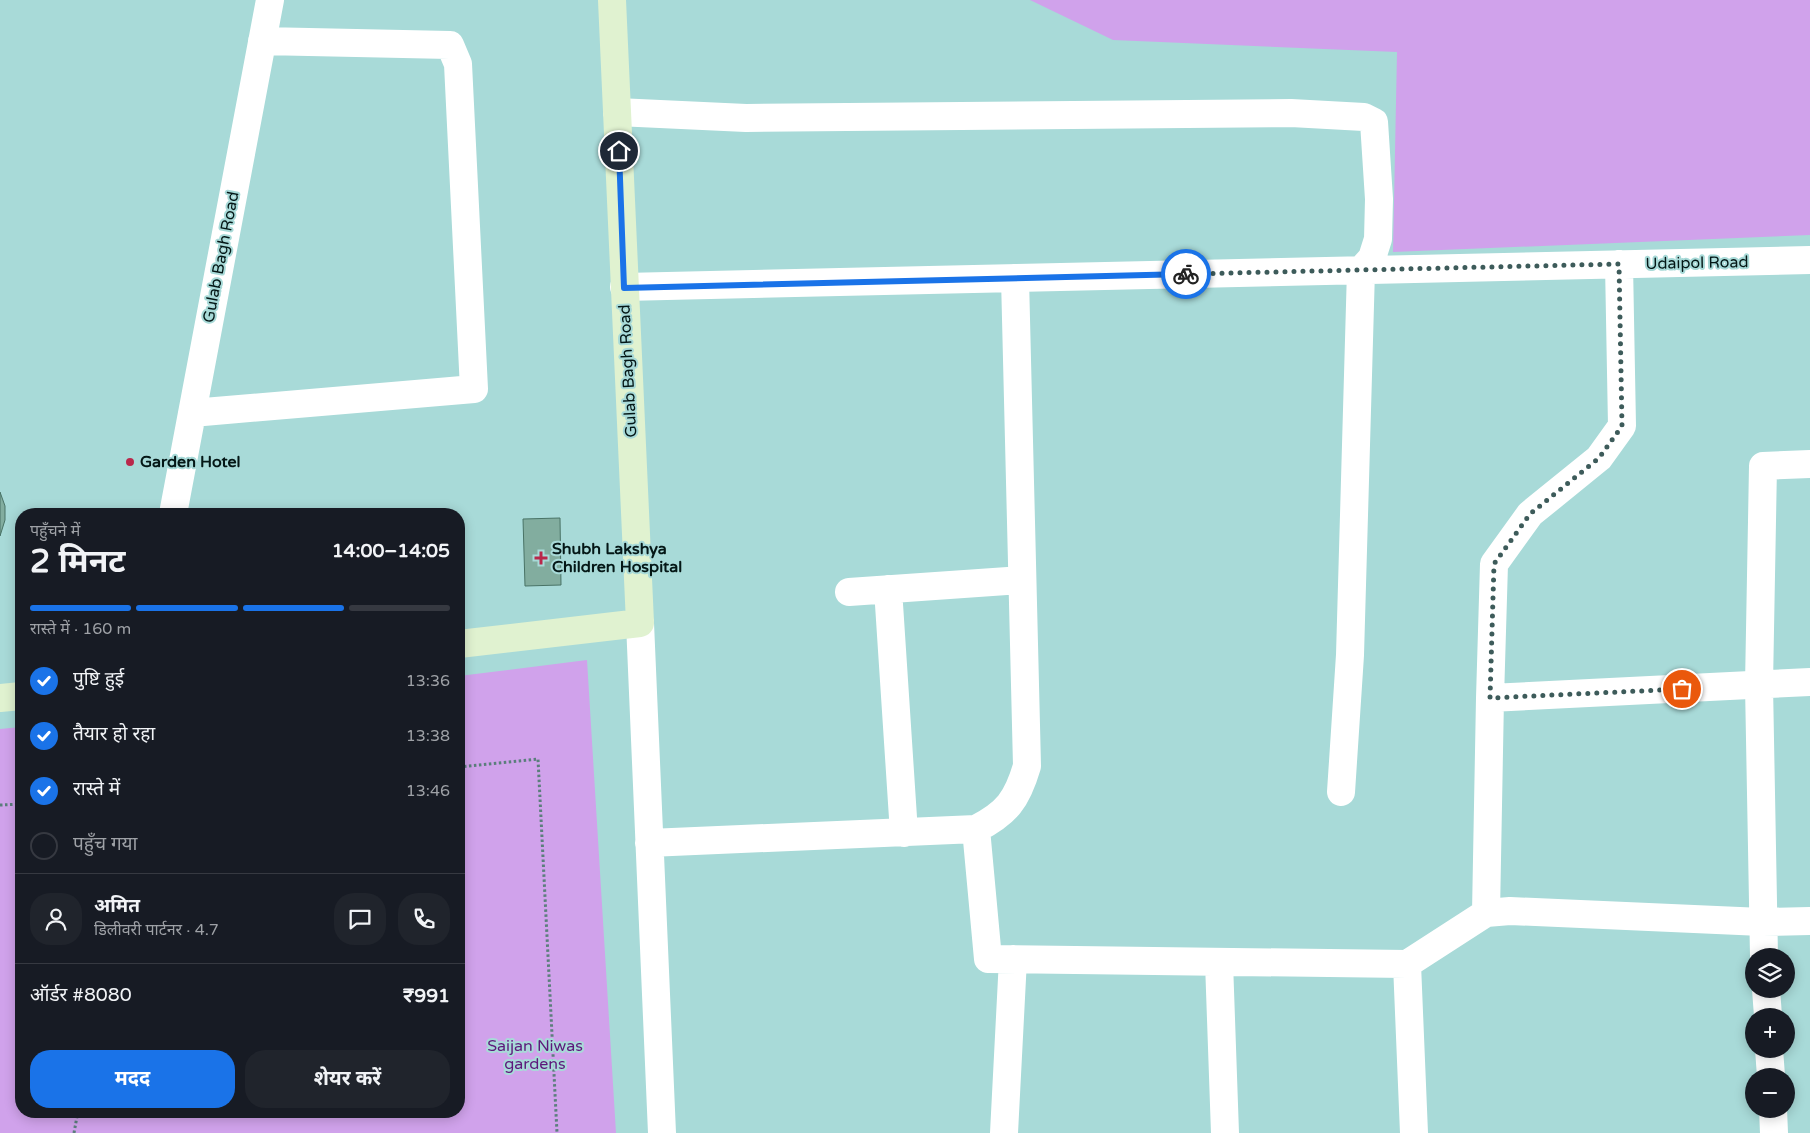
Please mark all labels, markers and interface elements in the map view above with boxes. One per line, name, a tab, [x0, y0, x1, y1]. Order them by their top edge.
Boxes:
pin	[598, 130, 640, 172]
icon: home	[605, 137, 633, 165]
street label: Gulab Bagh Road	[198, 190, 244, 324]
courier	[1161, 249, 1211, 299]
street label: Udaipol Road	[1645, 252, 1749, 274]
icon: bike	[1172, 260, 1200, 288]
street label: Gulab Bagh Road	[615, 304, 641, 438]
place label: Garden Hotel	[140, 452, 241, 472]
marker: Garden Hotel	[124, 456, 136, 468]
text: पहुँचने में	[30, 521, 80, 541]
place label: Shubh Lakshya Children Hospital	[552, 539, 682, 577]
text: 14:00–14:05	[332, 540, 450, 562]
text: 2 मिनट	[30, 543, 126, 581]
marker: Shubh Lakshya Children Hospital	[534, 551, 548, 565]
text: रास्ते में · 160 m	[30, 619, 131, 639]
icon: check	[30, 667, 58, 695]
text: पुष्टि हुई	[73, 668, 124, 690]
pin	[1661, 668, 1703, 710]
text: 13:36	[406, 671, 450, 691]
icon: bag	[1668, 675, 1696, 703]
icon: check	[30, 722, 58, 750]
text: तैयार हो रहा	[73, 723, 155, 745]
text: 13:38	[406, 726, 450, 746]
icon: check	[30, 777, 58, 805]
text: रास्ते में	[73, 778, 120, 800]
text: 13:46	[406, 781, 450, 801]
text: पहुँच गया	[73, 833, 138, 855]
button: person	[30, 893, 82, 945]
button: chat	[334, 893, 386, 945]
button: phone	[398, 893, 450, 945]
text: अमित	[94, 895, 140, 917]
text: डिलीवरी पार्टनर · 4.7	[94, 920, 219, 940]
map controls	[1745, 948, 1795, 1118]
button: layers	[1745, 948, 1795, 998]
text: ऑर्डर #8080	[30, 984, 132, 1006]
text: ₹991	[403, 985, 450, 1007]
button: +	[1745, 1008, 1795, 1058]
park label: Saijan Niwas gardens	[487, 1036, 583, 1074]
button: मदद	[30, 1050, 235, 1108]
button: शेयर करें	[245, 1050, 450, 1108]
button: −	[1745, 1068, 1795, 1118]

